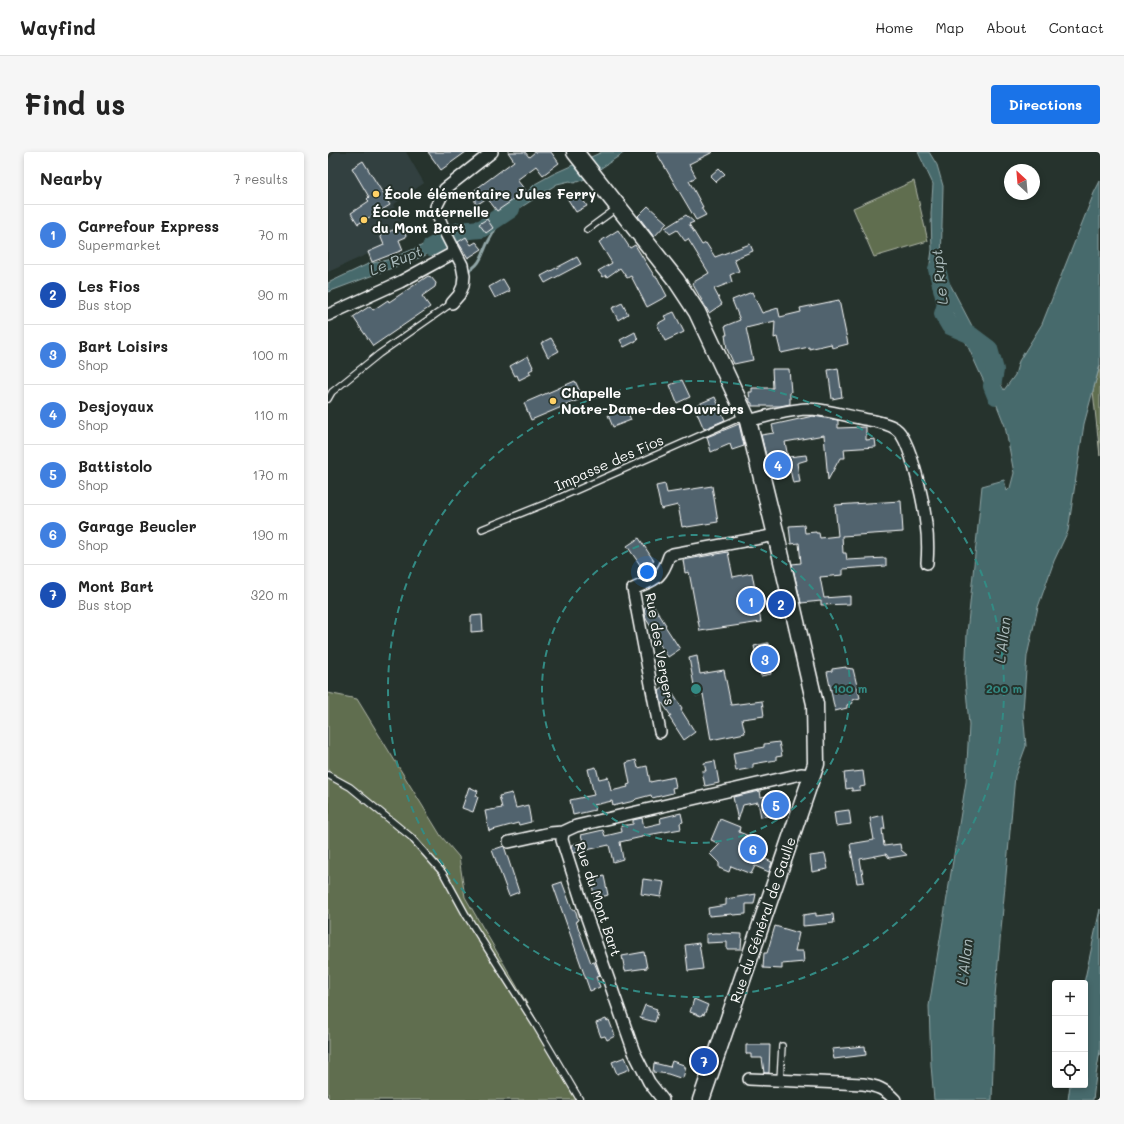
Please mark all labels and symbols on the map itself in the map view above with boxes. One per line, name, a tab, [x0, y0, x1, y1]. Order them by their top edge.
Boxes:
north arrow	[1004, 164, 1040, 200]
place label: École élémentaire Jules Ferry	[384, 184, 597, 203]
marker: École élémentaire Jules Ferry	[371, 189, 381, 199]
place label: École maternelle du Mont Bart	[372, 202, 489, 237]
marker: École maternelle du Mont Bart	[359, 215, 369, 225]
water label: Le Rupt	[366, 240, 425, 280]
water label: Le Rupt	[926, 248, 952, 306]
place label: Chapelle Notre-Dame-des-Ouvriers	[561, 383, 744, 418]
marker: Chapelle Notre-Dame-des-Ouvriers	[548, 396, 558, 406]
street label: Impasse des Fios	[551, 430, 666, 495]
pin: 4	[765, 450, 791, 480]
your location	[637, 562, 657, 582]
pin: 1	[738, 586, 764, 616]
pin: 2	[768, 589, 794, 619]
street label: Rue des Vergers	[641, 591, 680, 707]
water label: L'Allan	[989, 615, 1015, 664]
pin: 3	[752, 644, 778, 674]
text: 100 m	[833, 680, 867, 696]
text: 200 m	[986, 680, 1022, 696]
centre of rings	[689, 682, 703, 696]
pin: 5	[763, 790, 789, 820]
street label: Rue du Général de Gaulle	[725, 834, 800, 1005]
pin: 6	[740, 834, 766, 864]
street label: Rue du Mont Bart	[571, 839, 626, 958]
water label: L'Allan	[951, 937, 977, 986]
pin: 7	[691, 1046, 717, 1076]

